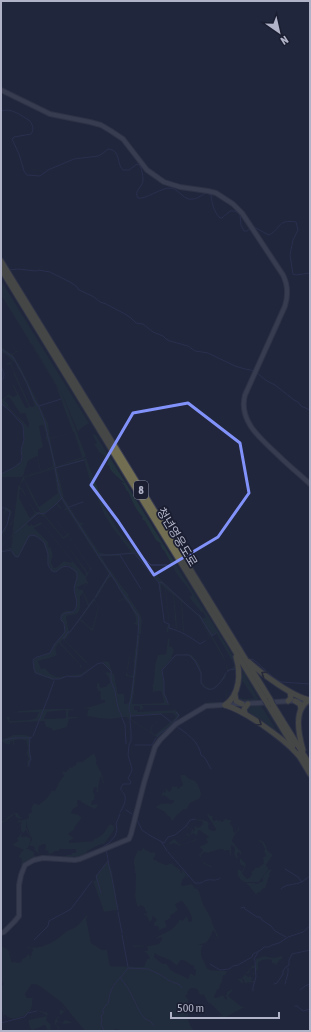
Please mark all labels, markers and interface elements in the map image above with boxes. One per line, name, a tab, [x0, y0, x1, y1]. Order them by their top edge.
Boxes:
north arrow	[259, 12, 299, 52]
text: N	[279, 33, 291, 47]
road number: 8	[134, 481, 148, 499]
street label: 청년영웅도로	[154, 505, 200, 569]
one-way arrow	[262, 672, 269, 679]
one-way arrow	[255, 718, 262, 726]
scale bar	[171, 994, 279, 1020]
text: 500 m	[177, 1001, 204, 1015]

